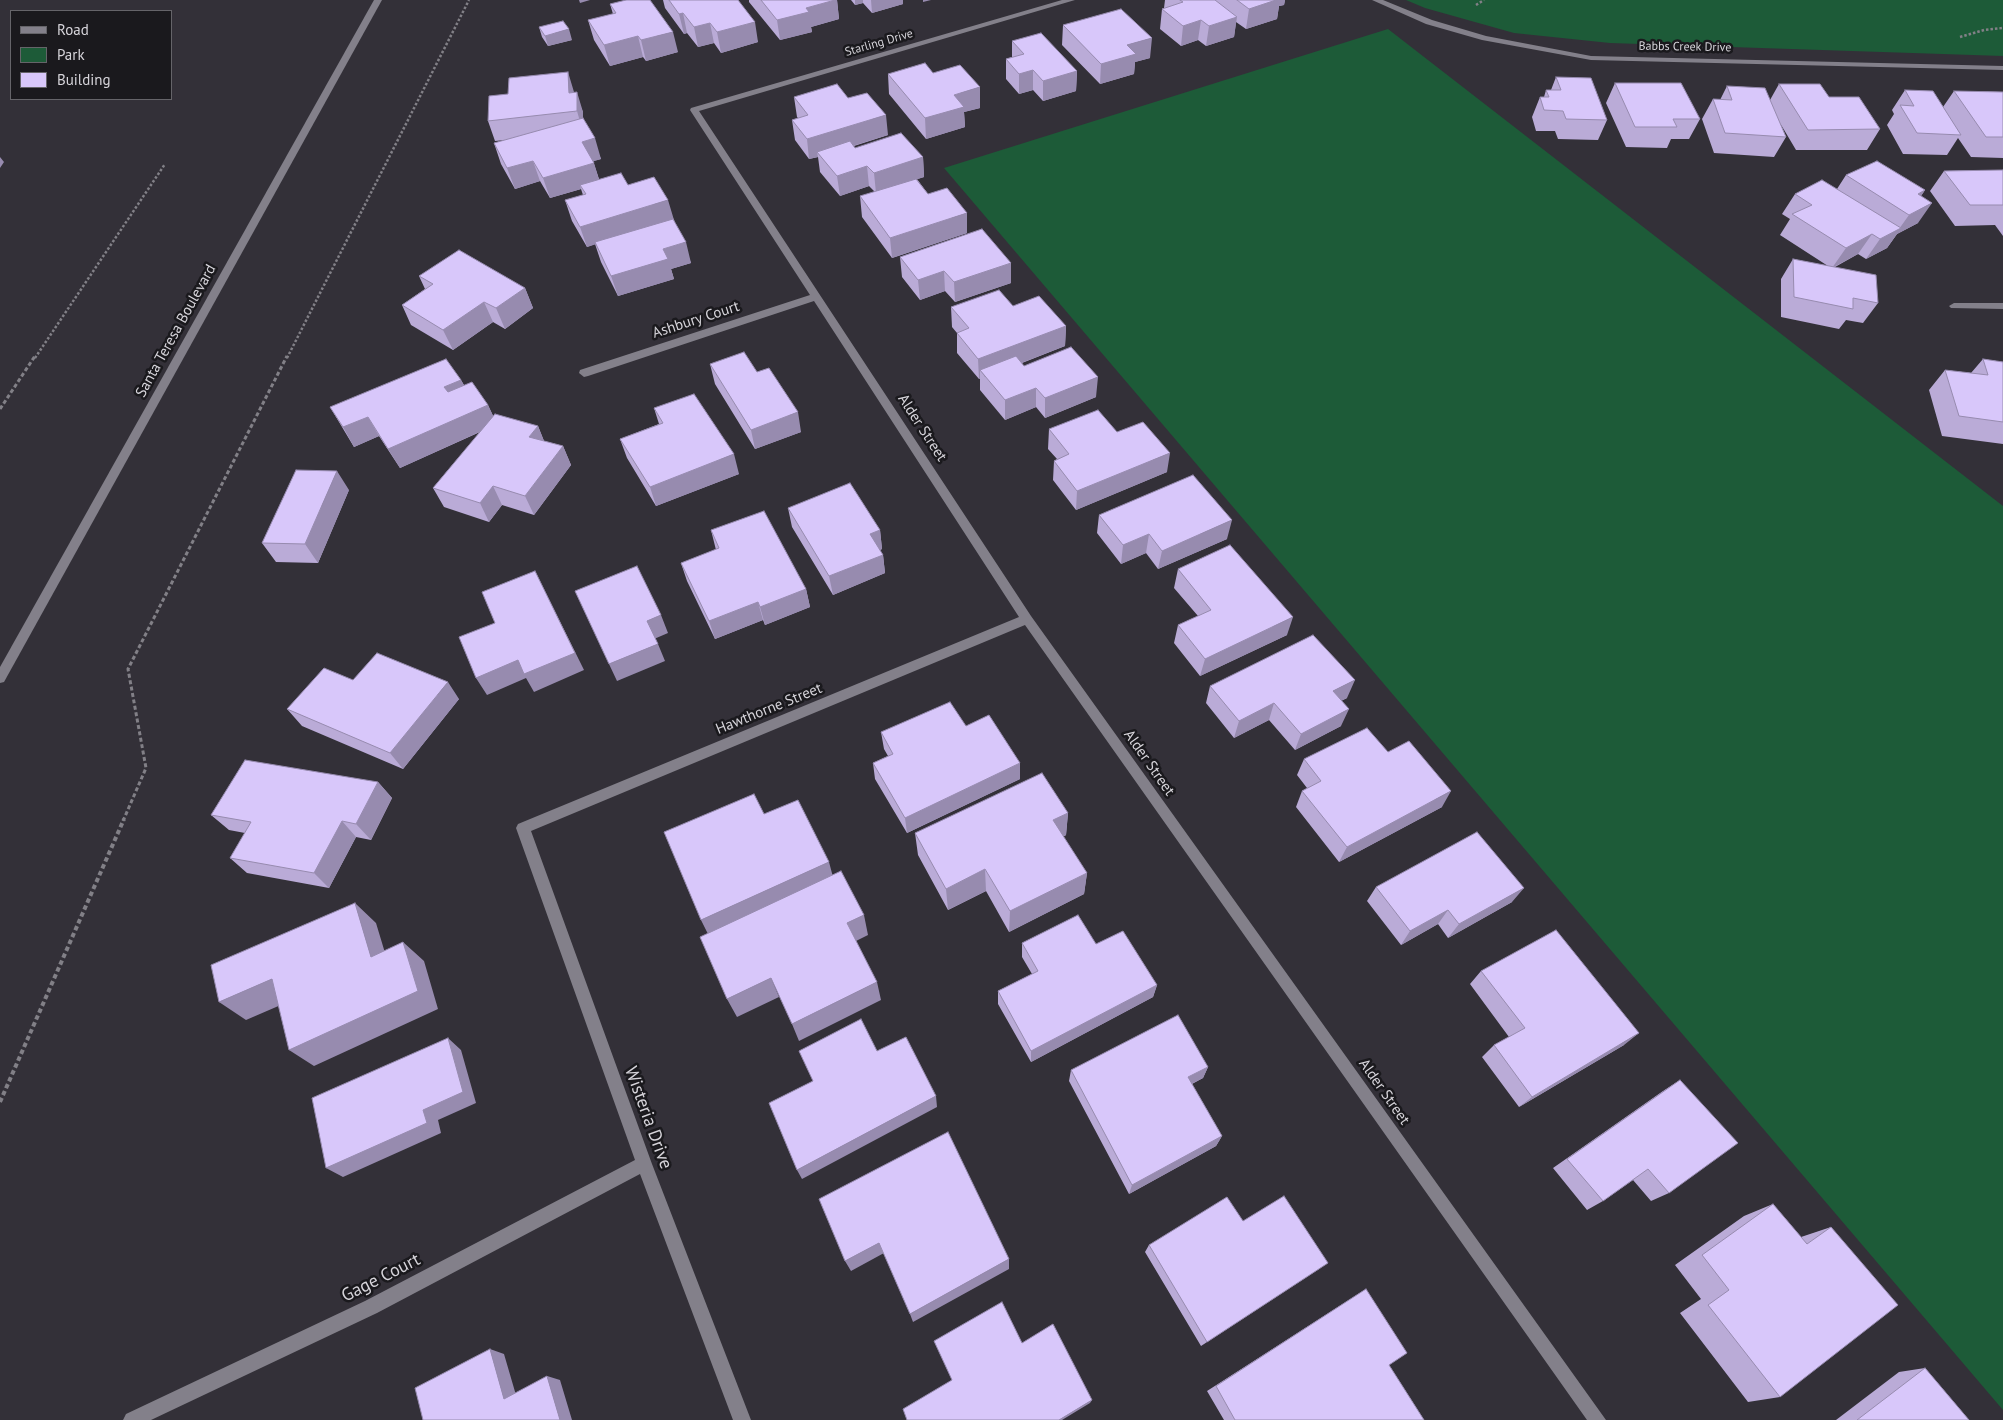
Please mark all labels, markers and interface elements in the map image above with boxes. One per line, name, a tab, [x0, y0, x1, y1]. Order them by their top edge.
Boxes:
legend	[10, 10, 172, 100]
text: Road	[57, 20, 89, 39]
street label: Starling Drive	[843, 26, 915, 60]
street label: Babbs Creek Drive	[1638, 39, 1732, 55]
text: Park	[57, 45, 85, 64]
text: Building	[57, 70, 111, 89]
street label: Santa Teresa Boulevard	[132, 261, 220, 401]
street label: Ashbury Court	[650, 297, 742, 343]
street label: Alder Street	[894, 391, 950, 465]
street label: Hawthorne Street	[713, 679, 825, 739]
street label: Alder Street	[1120, 727, 1178, 799]
street label: Alder Street	[1355, 1056, 1413, 1128]
street label: Wisteria Drive	[619, 1064, 677, 1172]
street label: Gage Court	[338, 1249, 424, 1307]

